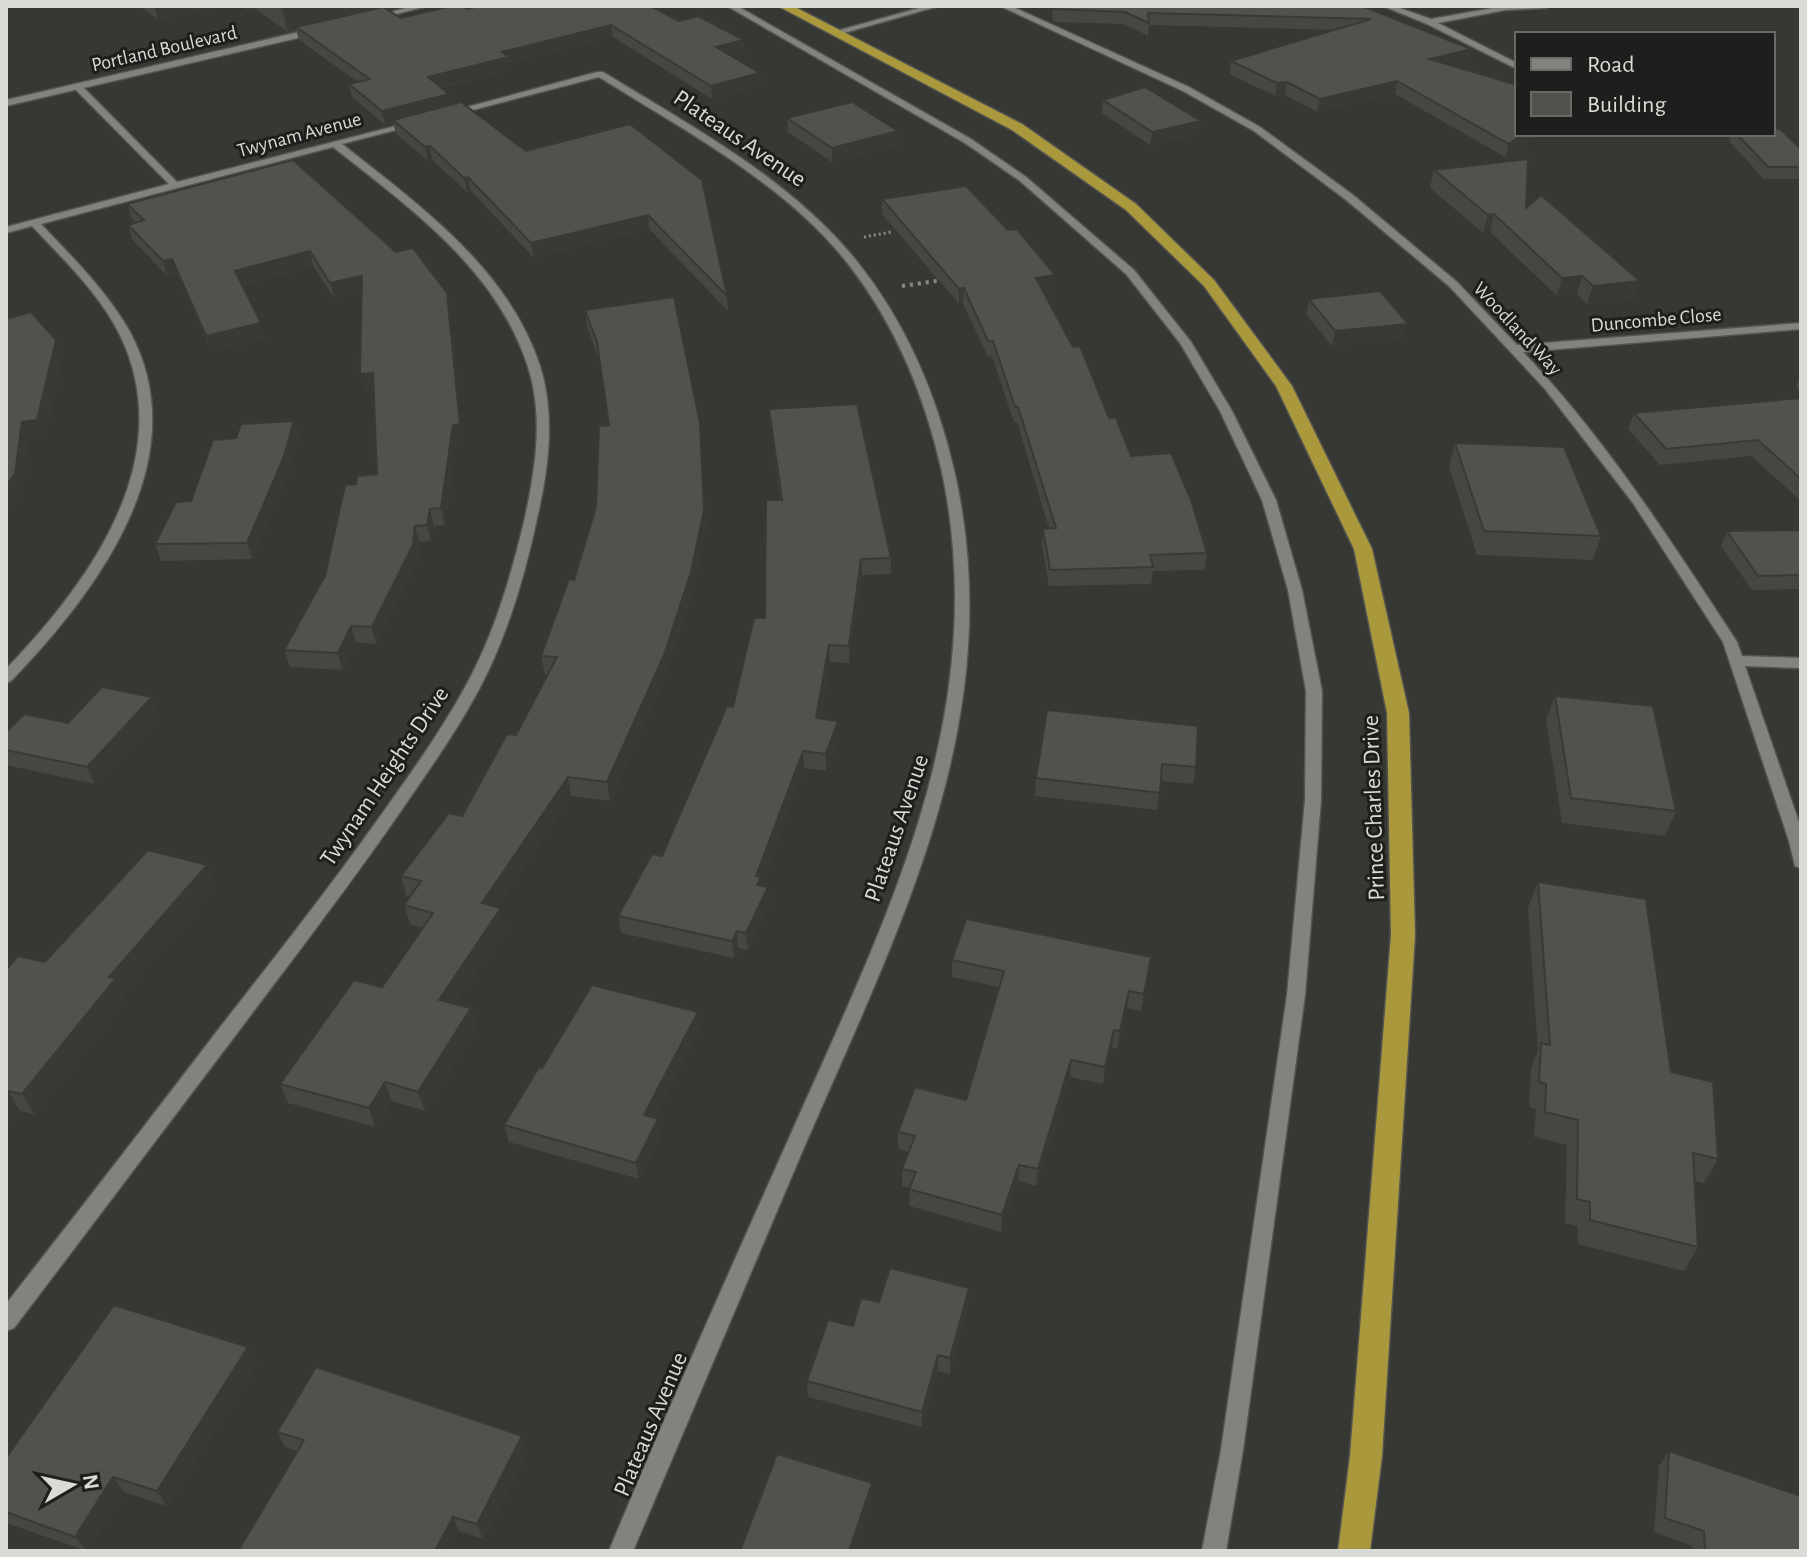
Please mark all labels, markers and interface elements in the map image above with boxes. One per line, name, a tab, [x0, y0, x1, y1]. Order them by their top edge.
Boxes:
street label: Portland Boulevard	[90, 23, 239, 75]
legend	[1515, 32, 1775, 136]
text: Road	[1587, 53, 1635, 77]
street label: Plateaus Avenue	[669, 86, 810, 192]
text: Building	[1587, 93, 1666, 117]
street label: Twynam Avenue	[235, 109, 363, 161]
street label: Woodland Way	[1469, 278, 1566, 379]
street label: Duncombe Close	[1590, 304, 1722, 336]
street label: Twynam Heights Drive	[316, 683, 454, 870]
street label: Prince Charles Drive	[1359, 715, 1389, 901]
street label: Plateaus Avenue	[861, 752, 933, 905]
street label: Plateaus Avenue	[610, 1349, 692, 1500]
north arrow	[32, 1445, 112, 1525]
text: N	[79, 1473, 103, 1491]

